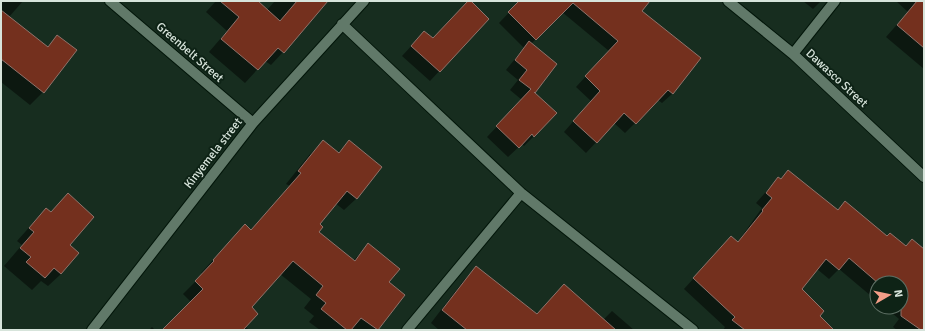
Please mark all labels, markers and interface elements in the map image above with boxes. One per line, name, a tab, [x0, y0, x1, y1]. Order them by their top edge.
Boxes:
street label: Greenbelt Street	[153, 19, 226, 86]
street label: Dawasco Street	[803, 46, 871, 111]
street label: Kinyemela street	[181, 115, 246, 192]
north arrow	[869, 275, 909, 315]
text: N	[891, 289, 905, 298]

